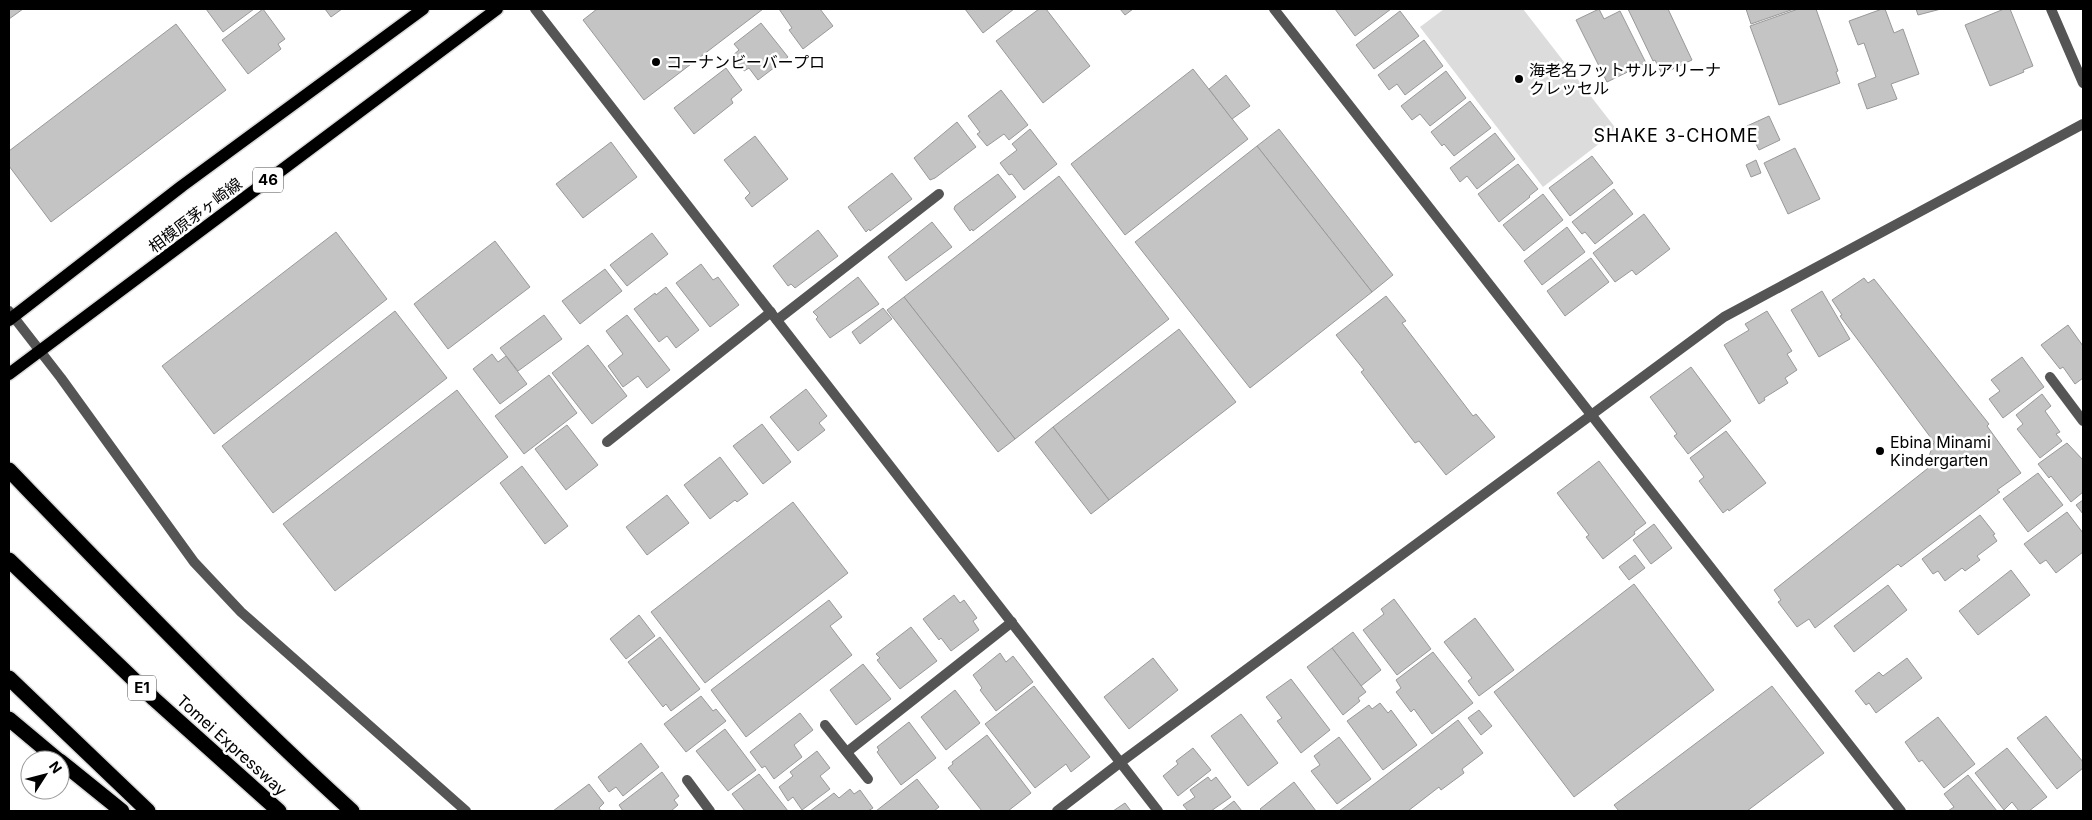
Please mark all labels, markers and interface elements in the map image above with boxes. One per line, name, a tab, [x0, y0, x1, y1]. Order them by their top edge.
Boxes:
place label: コーナンビーバープロ	[666, 52, 825, 72]
marker: コーナンビーバープロ	[650, 56, 662, 68]
place label: 海老名フットサルアリーナ クレッセル	[1529, 60, 1721, 98]
marker: 海老名フットサルアリーナ クレッセル	[1513, 73, 1525, 85]
district label: SHAKE 3-CHOME	[1593, 125, 1759, 146]
road number: 46	[253, 168, 283, 192]
street label: 相模原茅ヶ崎線	[144, 173, 246, 257]
place label: Ebina Minami Kindergarten	[1890, 432, 1991, 470]
marker: Ebina Minami Kindergarten	[1874, 445, 1886, 457]
road number: E1	[128, 676, 156, 700]
street label: Tomei Expressway	[173, 690, 291, 800]
north arrow	[20, 750, 70, 800]
text: N	[46, 758, 66, 776]

